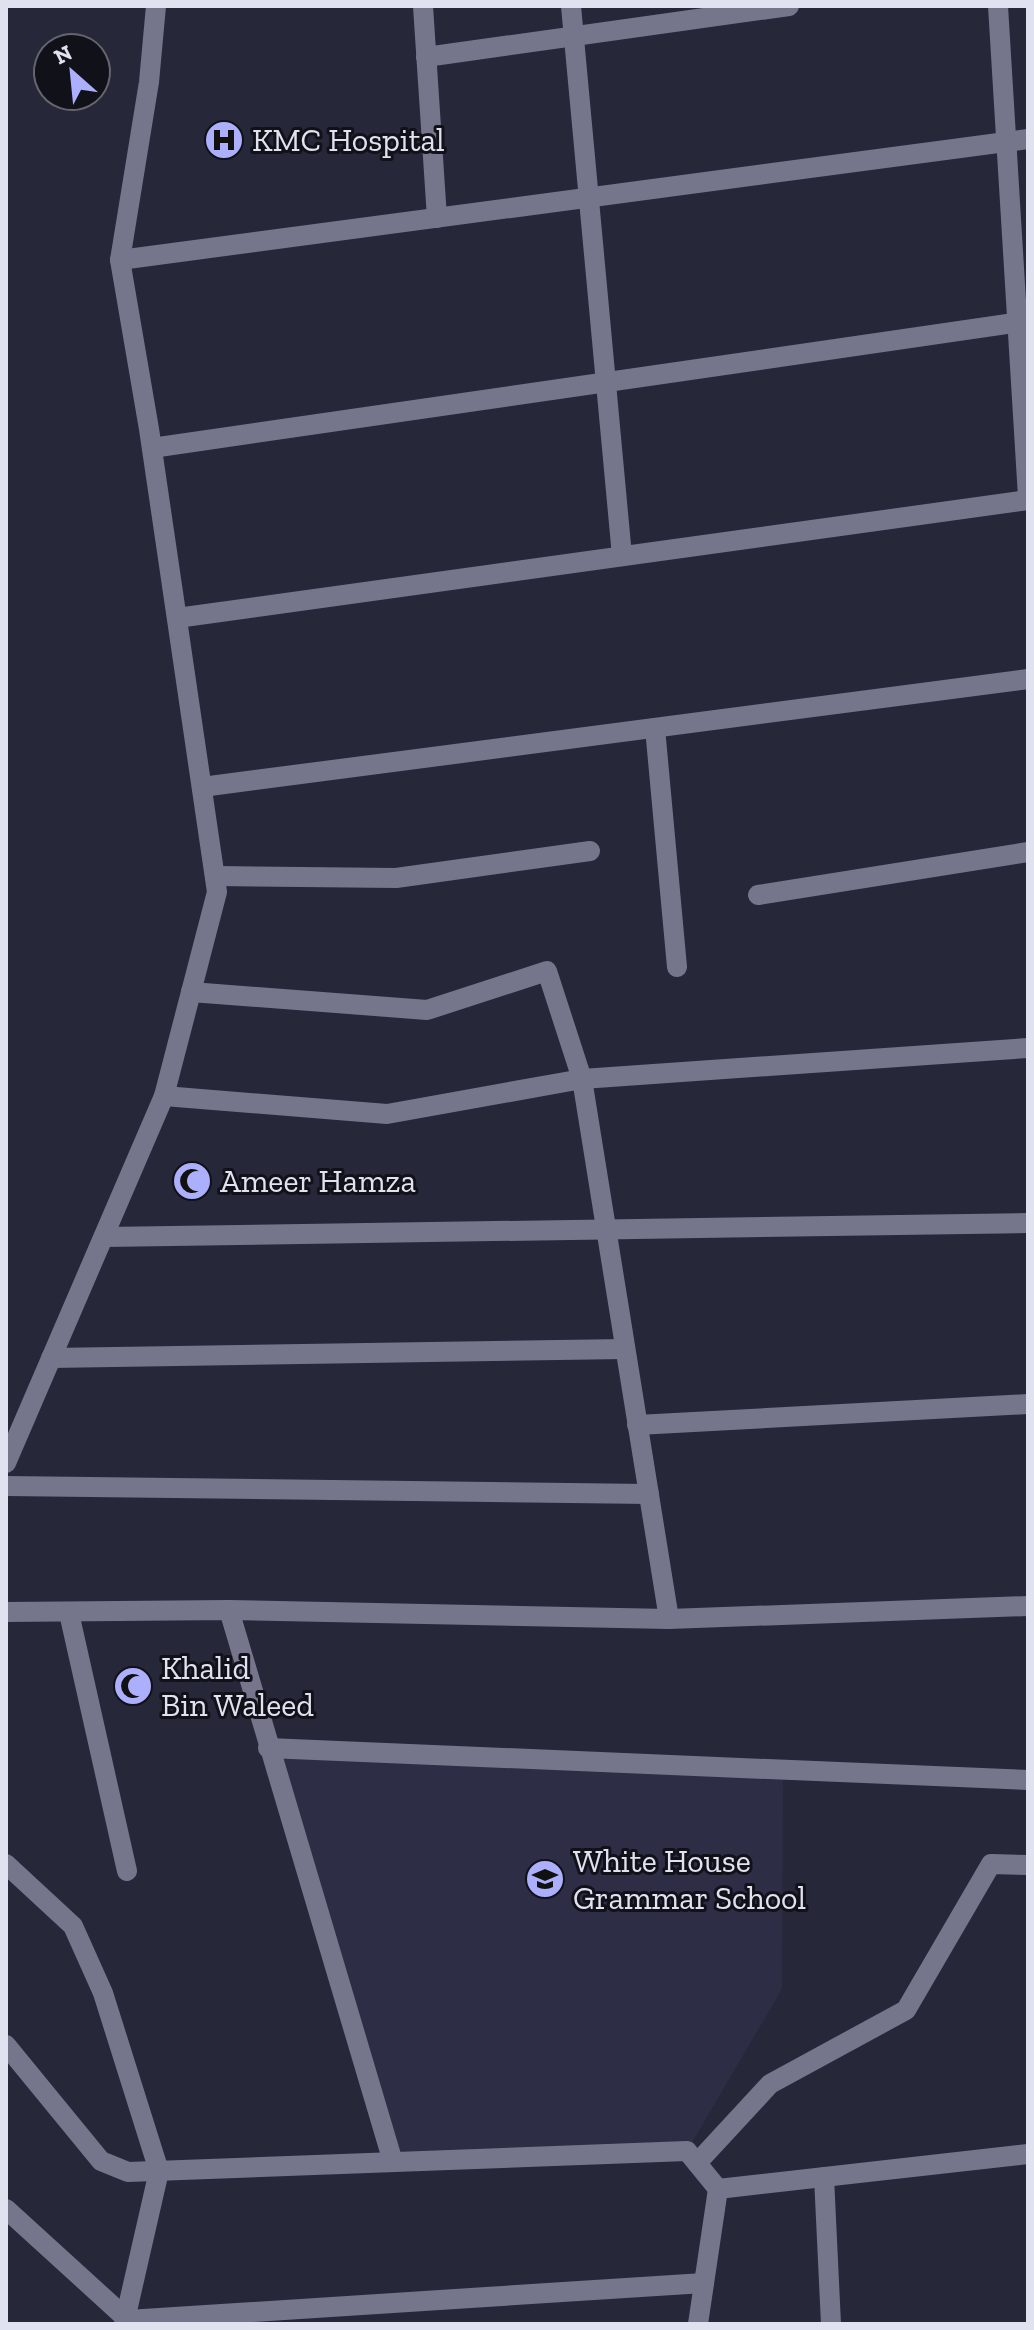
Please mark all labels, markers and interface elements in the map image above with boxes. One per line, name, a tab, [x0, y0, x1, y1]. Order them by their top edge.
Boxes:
north arrow	[32, 32, 112, 112]
text: N	[50, 39, 77, 70]
hospital icon: KMC Hospital	[203, 119, 245, 161]
place label: KMC Hospital	[252, 121, 445, 159]
mosque icon: Ameer Hamza	[171, 1160, 213, 1202]
place label: Ameer Hamza	[220, 1162, 416, 1200]
place label: Khalid Bin Waleed	[161, 1649, 314, 1724]
mosque icon: Khalid Bin Waleed	[112, 1665, 154, 1707]
place label: White House Grammar School	[573, 1842, 806, 1917]
school or university icon: White House Grammar School	[524, 1858, 566, 1900]

